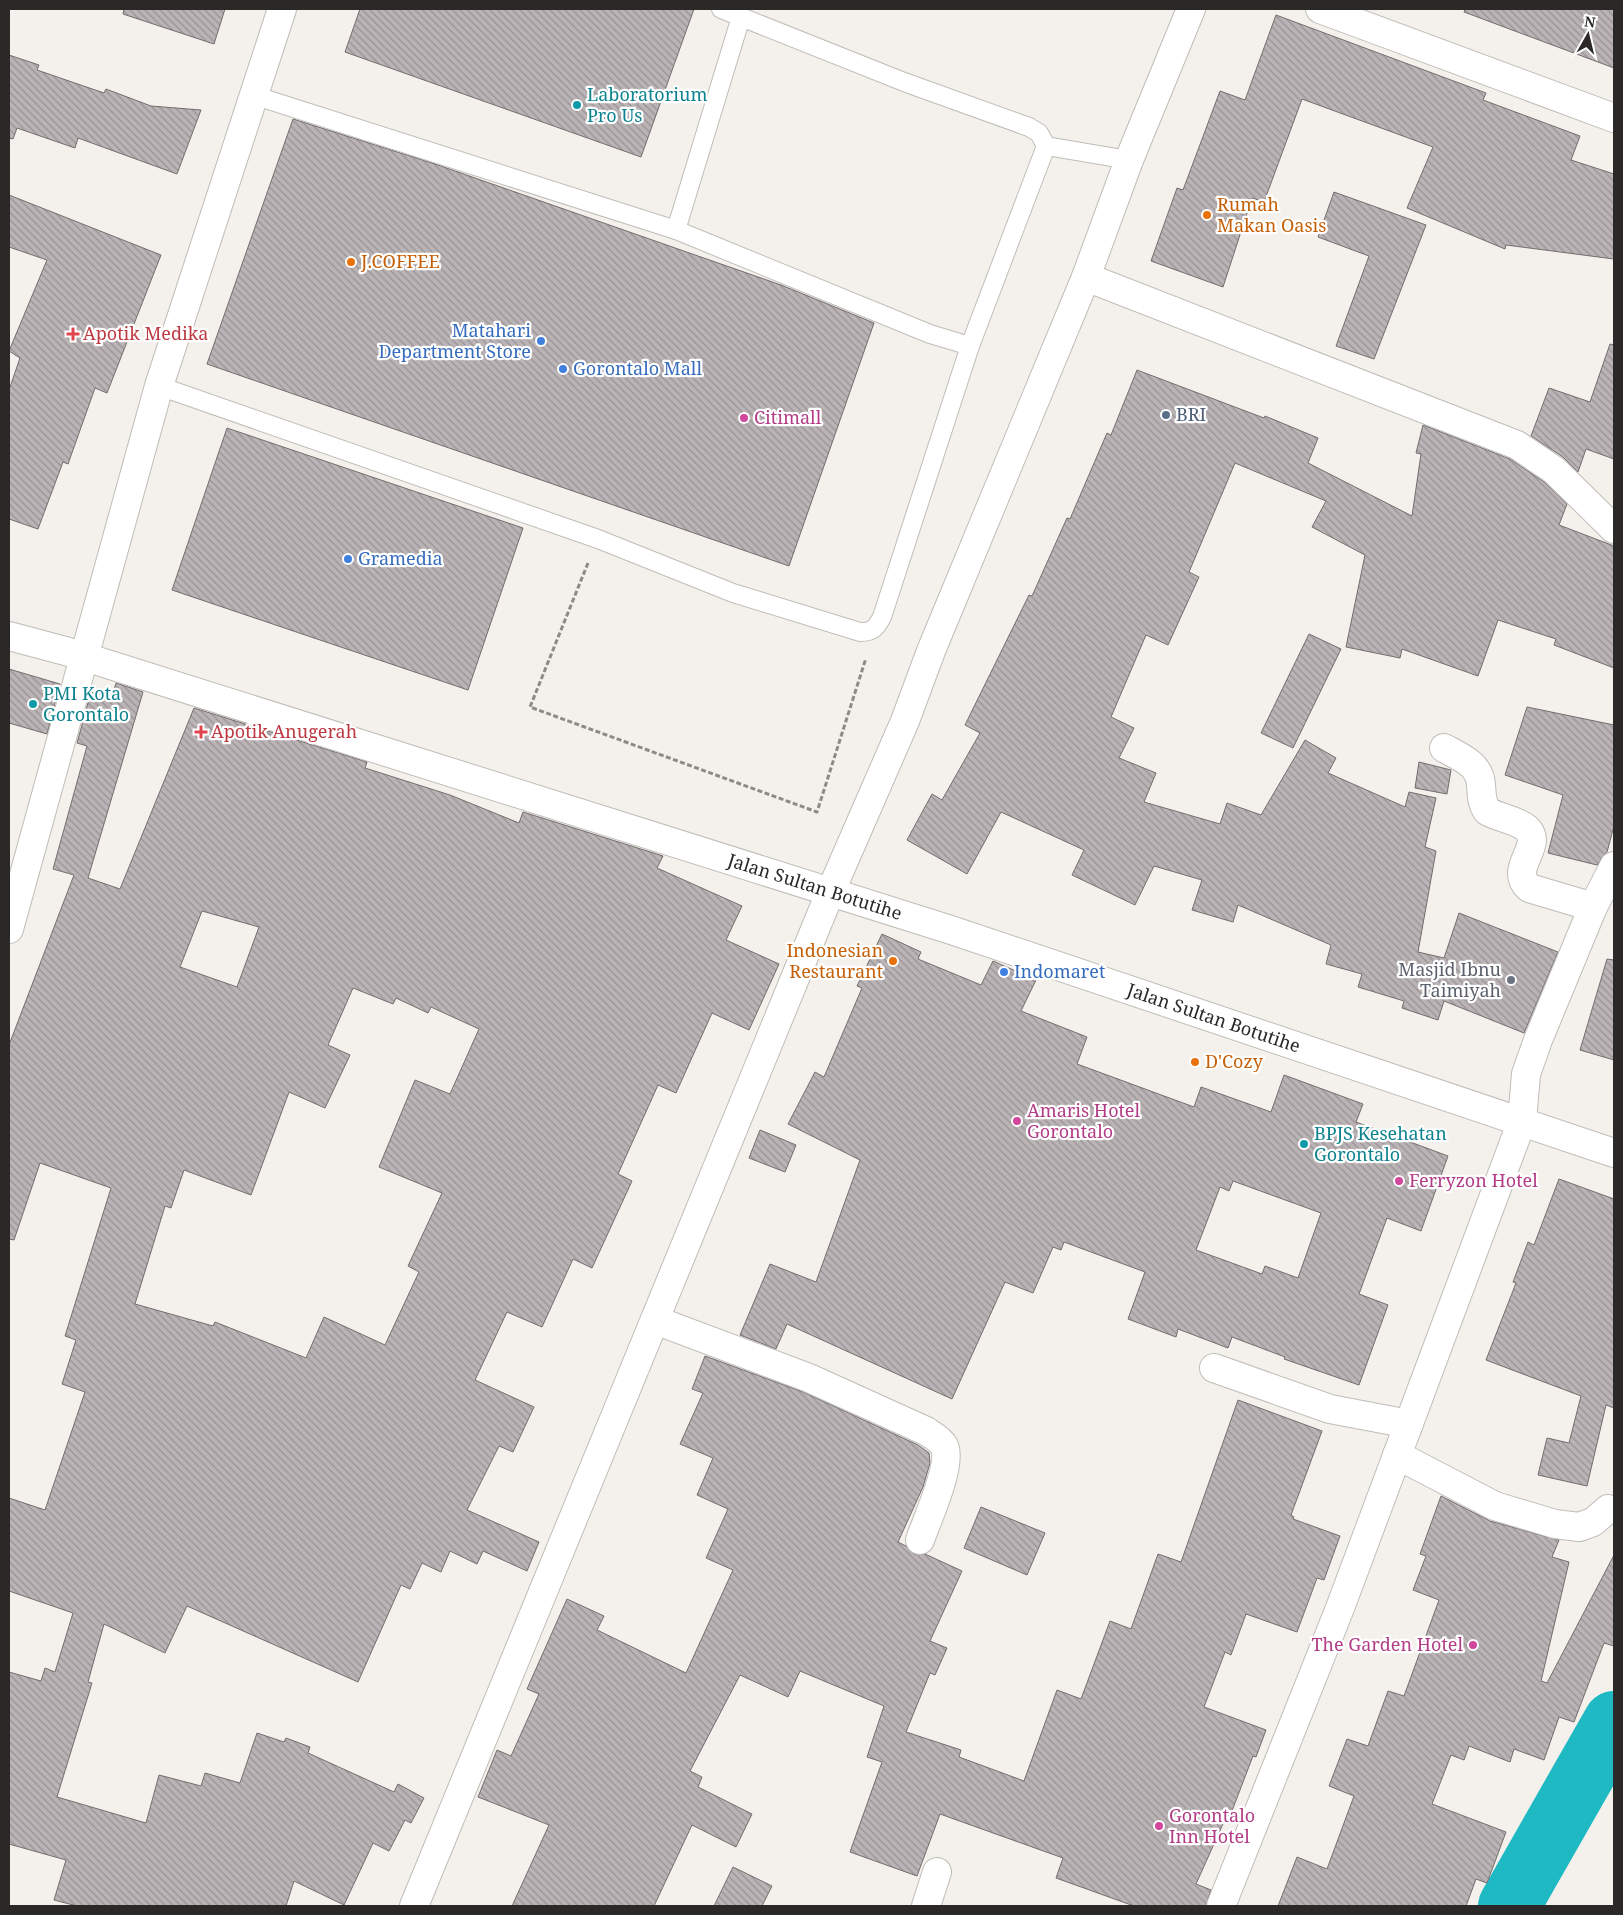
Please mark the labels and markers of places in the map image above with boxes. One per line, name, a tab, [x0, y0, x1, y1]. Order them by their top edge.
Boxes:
place label: Laboratorium Pro Us	[587, 82, 707, 127]
marker: Laboratorium Pro Us	[571, 99, 583, 111]
place label: Rumah Makan Oasis	[1217, 192, 1326, 237]
marker: Rumah Makan Oasis	[1201, 209, 1213, 221]
place label: J.COFFEE	[360, 249, 440, 273]
marker: J.COFFEE	[345, 256, 357, 268]
place label: Matahari Department Store	[378, 318, 531, 363]
place label: Apotik Medika	[83, 321, 208, 345]
marker: Apotik Medika	[67, 328, 79, 340]
marker: Matahari Department Store	[535, 335, 547, 347]
place label: Gorontalo Mall	[573, 356, 702, 380]
marker: Gorontalo Mall	[557, 363, 569, 375]
place label: BRI	[1176, 402, 1206, 426]
place label: Citimall	[754, 405, 822, 429]
marker: BRI	[1160, 409, 1172, 421]
marker: Citimall	[738, 412, 750, 424]
place label: Gramedia	[358, 546, 443, 570]
marker: Gramedia	[342, 553, 354, 565]
place label: PMI Kota Gorontalo	[43, 681, 129, 726]
marker: PMI Kota Gorontalo	[27, 698, 39, 710]
place label: Apotik Anugerah	[211, 719, 357, 743]
marker: Apotik Anugerah	[195, 726, 207, 738]
place label: Indonesian Restaurant	[786, 938, 883, 983]
marker: Indonesian Restaurant	[887, 955, 899, 967]
place label: Masjid Ibnu Taimiyah	[1398, 957, 1502, 1002]
place label: Indomaret	[1014, 959, 1105, 983]
marker: Indomaret	[998, 966, 1010, 978]
marker: Masjid Ibnu Taimiyah	[1505, 974, 1517, 986]
place label: D'Cozy	[1205, 1049, 1264, 1073]
marker: D'Cozy	[1189, 1056, 1201, 1068]
place label: Amaris Hotel Gorontalo	[1027, 1098, 1140, 1143]
marker: Amaris Hotel Gorontalo	[1011, 1115, 1023, 1127]
place label: BPJS Kesehatan Gorontalo	[1314, 1121, 1447, 1166]
marker: BPJS Kesehatan Gorontalo	[1298, 1138, 1310, 1150]
place label: Ferryzon Hotel	[1409, 1168, 1538, 1192]
marker: Ferryzon Hotel	[1393, 1175, 1405, 1187]
place label: The Garden Hotel	[1312, 1632, 1463, 1656]
marker: The Garden Hotel	[1467, 1639, 1479, 1651]
place label: Gorontalo Inn Hotel	[1169, 1803, 1255, 1848]
marker: Gorontalo Inn Hotel	[1153, 1820, 1165, 1832]

